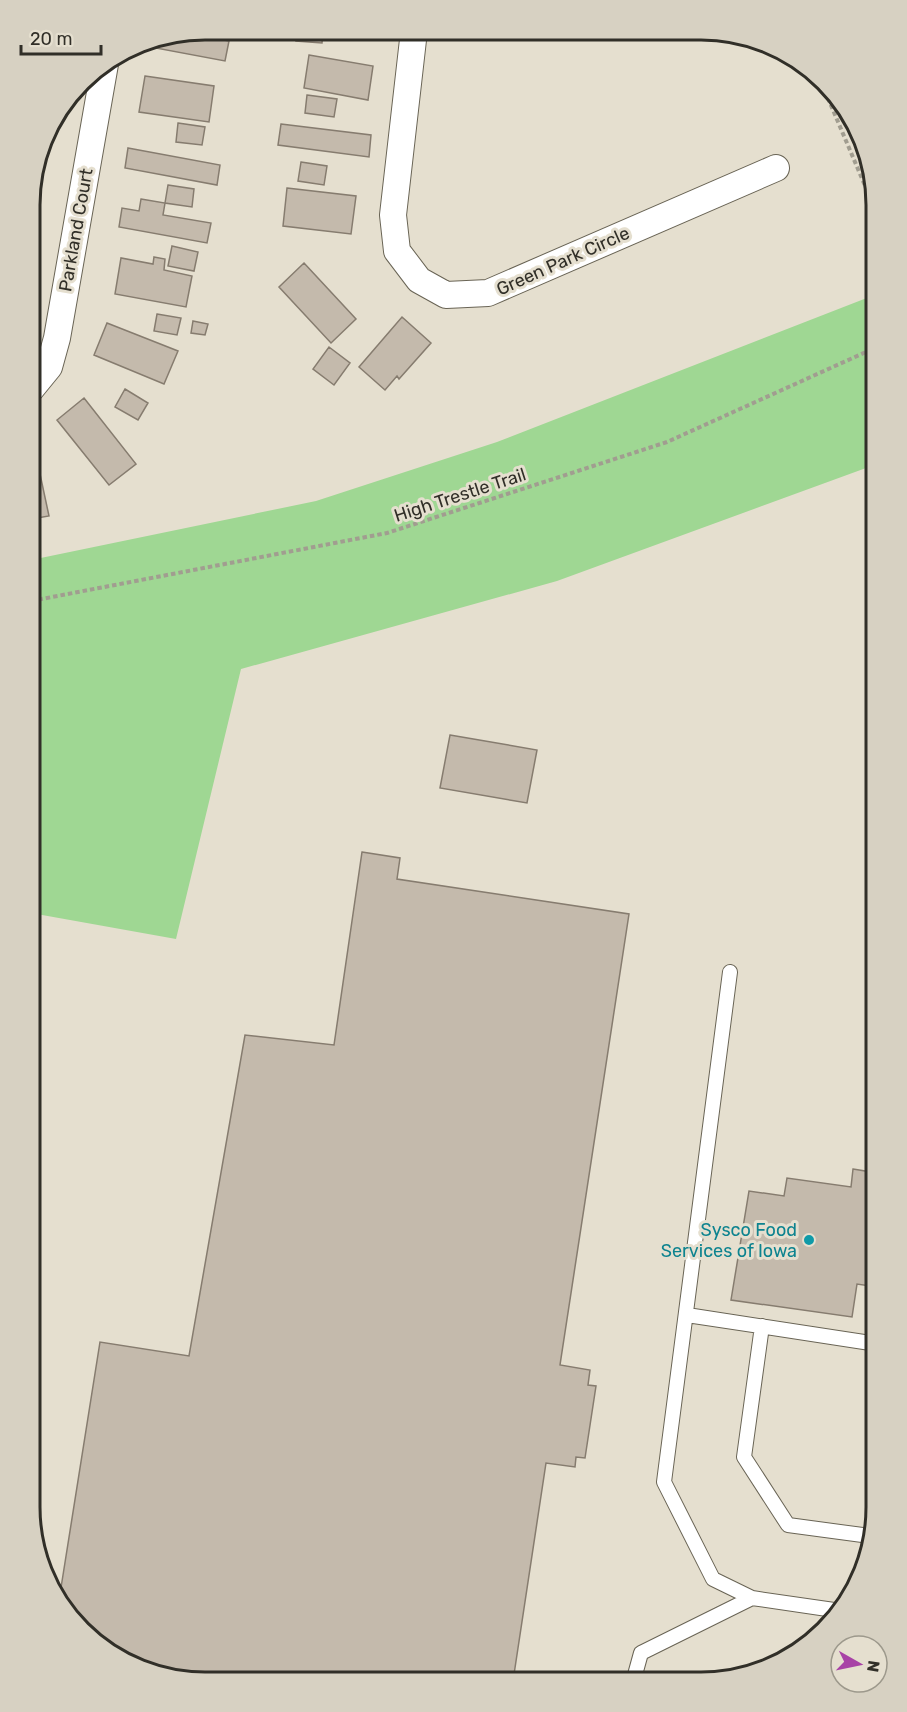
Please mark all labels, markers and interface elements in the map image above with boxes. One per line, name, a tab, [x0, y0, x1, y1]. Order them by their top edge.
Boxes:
scale bar	[21, 18, 100, 56]
text: 20 m	[30, 28, 72, 50]
street label: Parkland Court	[54, 167, 98, 293]
street label: Green Park Circle	[493, 222, 633, 300]
street label: High Trestle Trail	[391, 463, 529, 527]
place label: Sysco Food Services of Iowa	[661, 1219, 797, 1262]
marker: Sysco Food Services of Iowa	[802, 1233, 816, 1247]
north arrow	[829, 1634, 889, 1694]
text: N	[863, 1659, 884, 1673]

